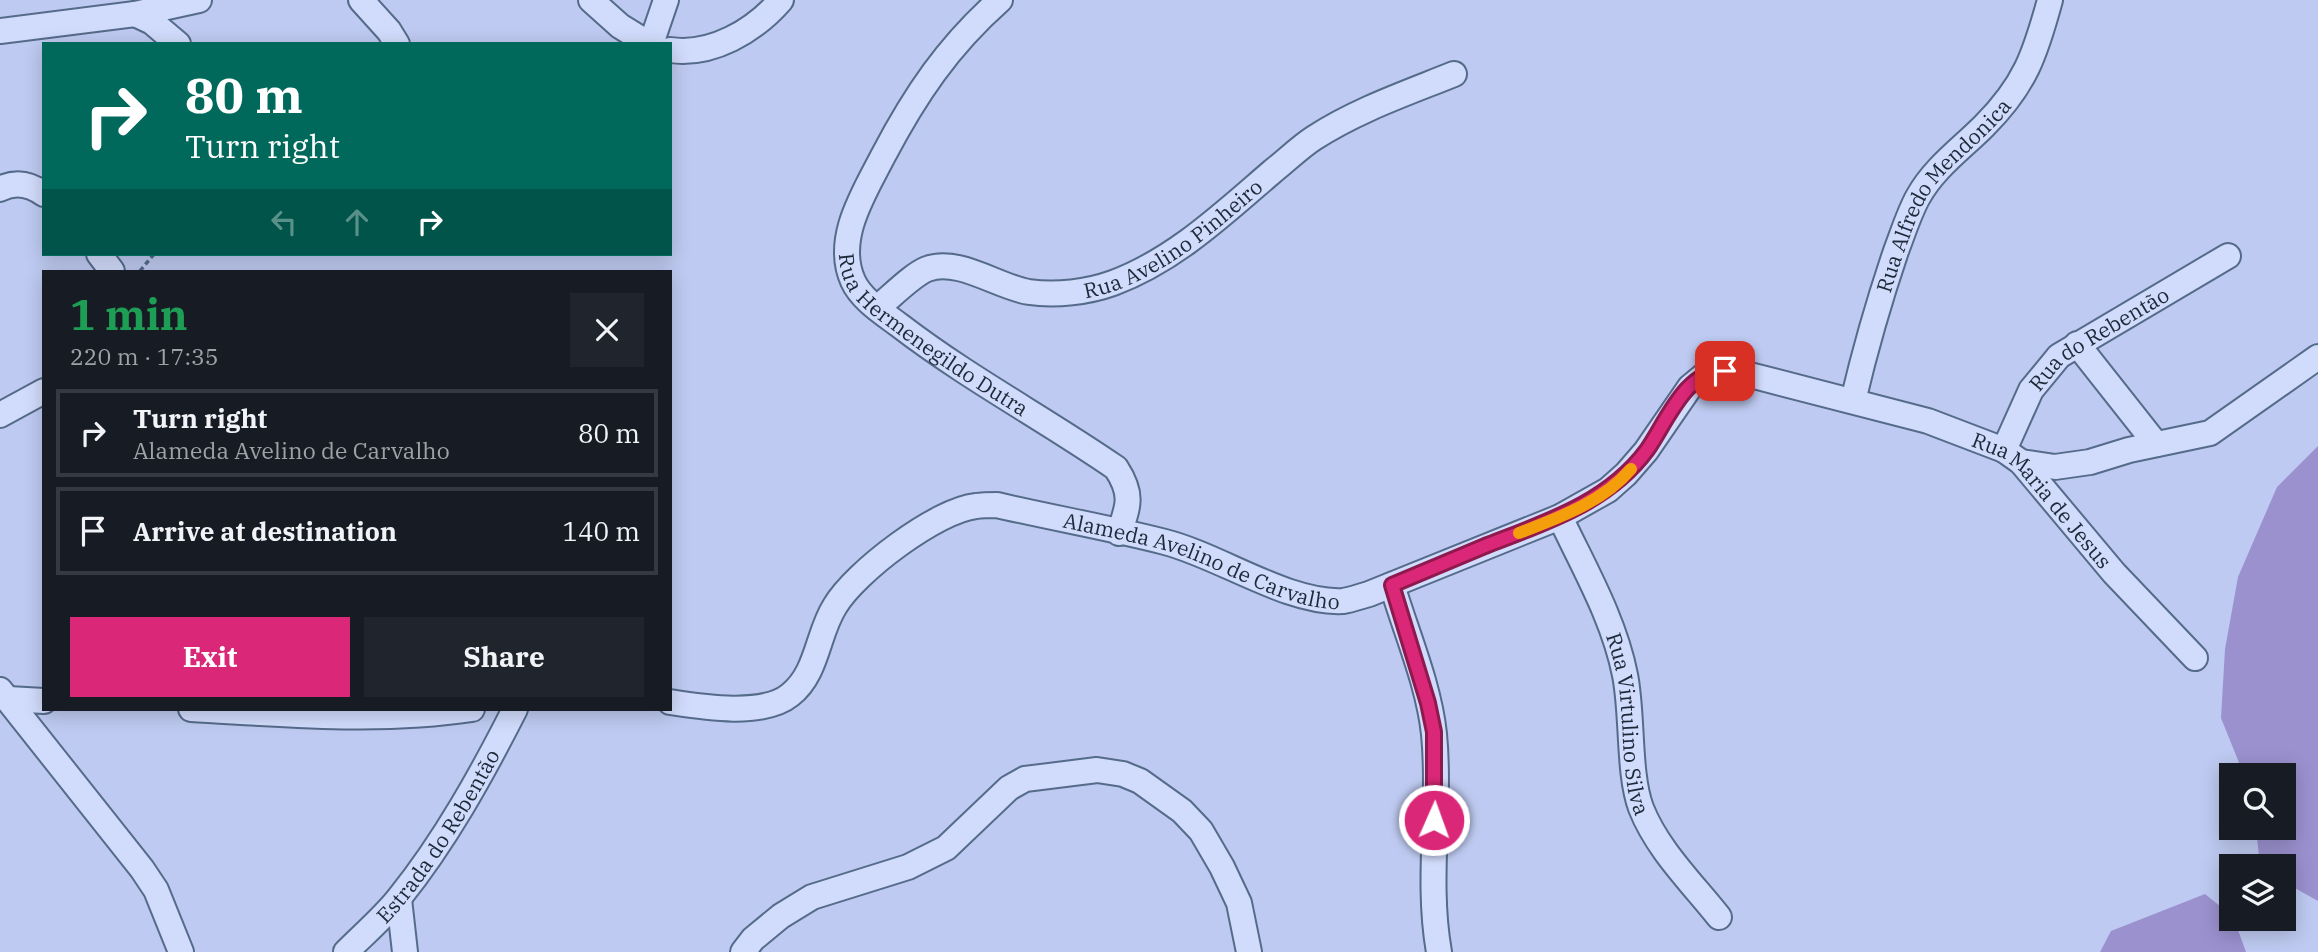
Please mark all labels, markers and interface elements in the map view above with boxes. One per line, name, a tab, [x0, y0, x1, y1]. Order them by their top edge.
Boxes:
text: 80 m	[185, 63, 303, 126]
icon: right	[70, 70, 161, 161]
street label: Rua Alfredo Mendonica	[1869, 93, 2017, 296]
text: Turn right	[185, 125, 340, 167]
street label: Rua Avelino Pinheiro	[1081, 173, 1268, 304]
icon: left	[265, 203, 303, 241]
icon: ahead	[338, 203, 376, 241]
icon: right	[411, 203, 449, 241]
street label: Rua Hermenegildo Dutra	[833, 252, 1034, 422]
street label: Rua do Rebentão	[2022, 280, 2174, 396]
text: 1 min	[70, 287, 188, 342]
button: close	[570, 293, 644, 367]
text: 220 m · 17:35	[70, 341, 219, 371]
pin	[1695, 341, 1755, 401]
icon: arrive	[1706, 352, 1744, 390]
text: Turn right	[133, 401, 267, 435]
icon: right	[74, 414, 112, 452]
text: 80 m	[578, 416, 640, 450]
street label: Rua Maria de Jesus	[1968, 425, 2118, 574]
text: Alameda Avelino de Carvalho	[133, 435, 450, 465]
street label: Alameda Avelino de Carvalho	[1061, 506, 1340, 615]
icon: arrive	[74, 512, 112, 550]
text: Arrive at destination	[133, 514, 397, 548]
text: 140 m	[562, 514, 640, 548]
button: Exit	[70, 617, 350, 697]
button: Share	[364, 617, 644, 697]
street label: Rua Virtulino Silva	[1600, 629, 1656, 819]
street label: Estrada do Rebentão	[370, 744, 506, 929]
map controls	[2219, 763, 2296, 931]
button: search	[2219, 763, 2296, 840]
position arrow	[1397, 783, 1471, 857]
button: layers	[2219, 854, 2296, 931]

